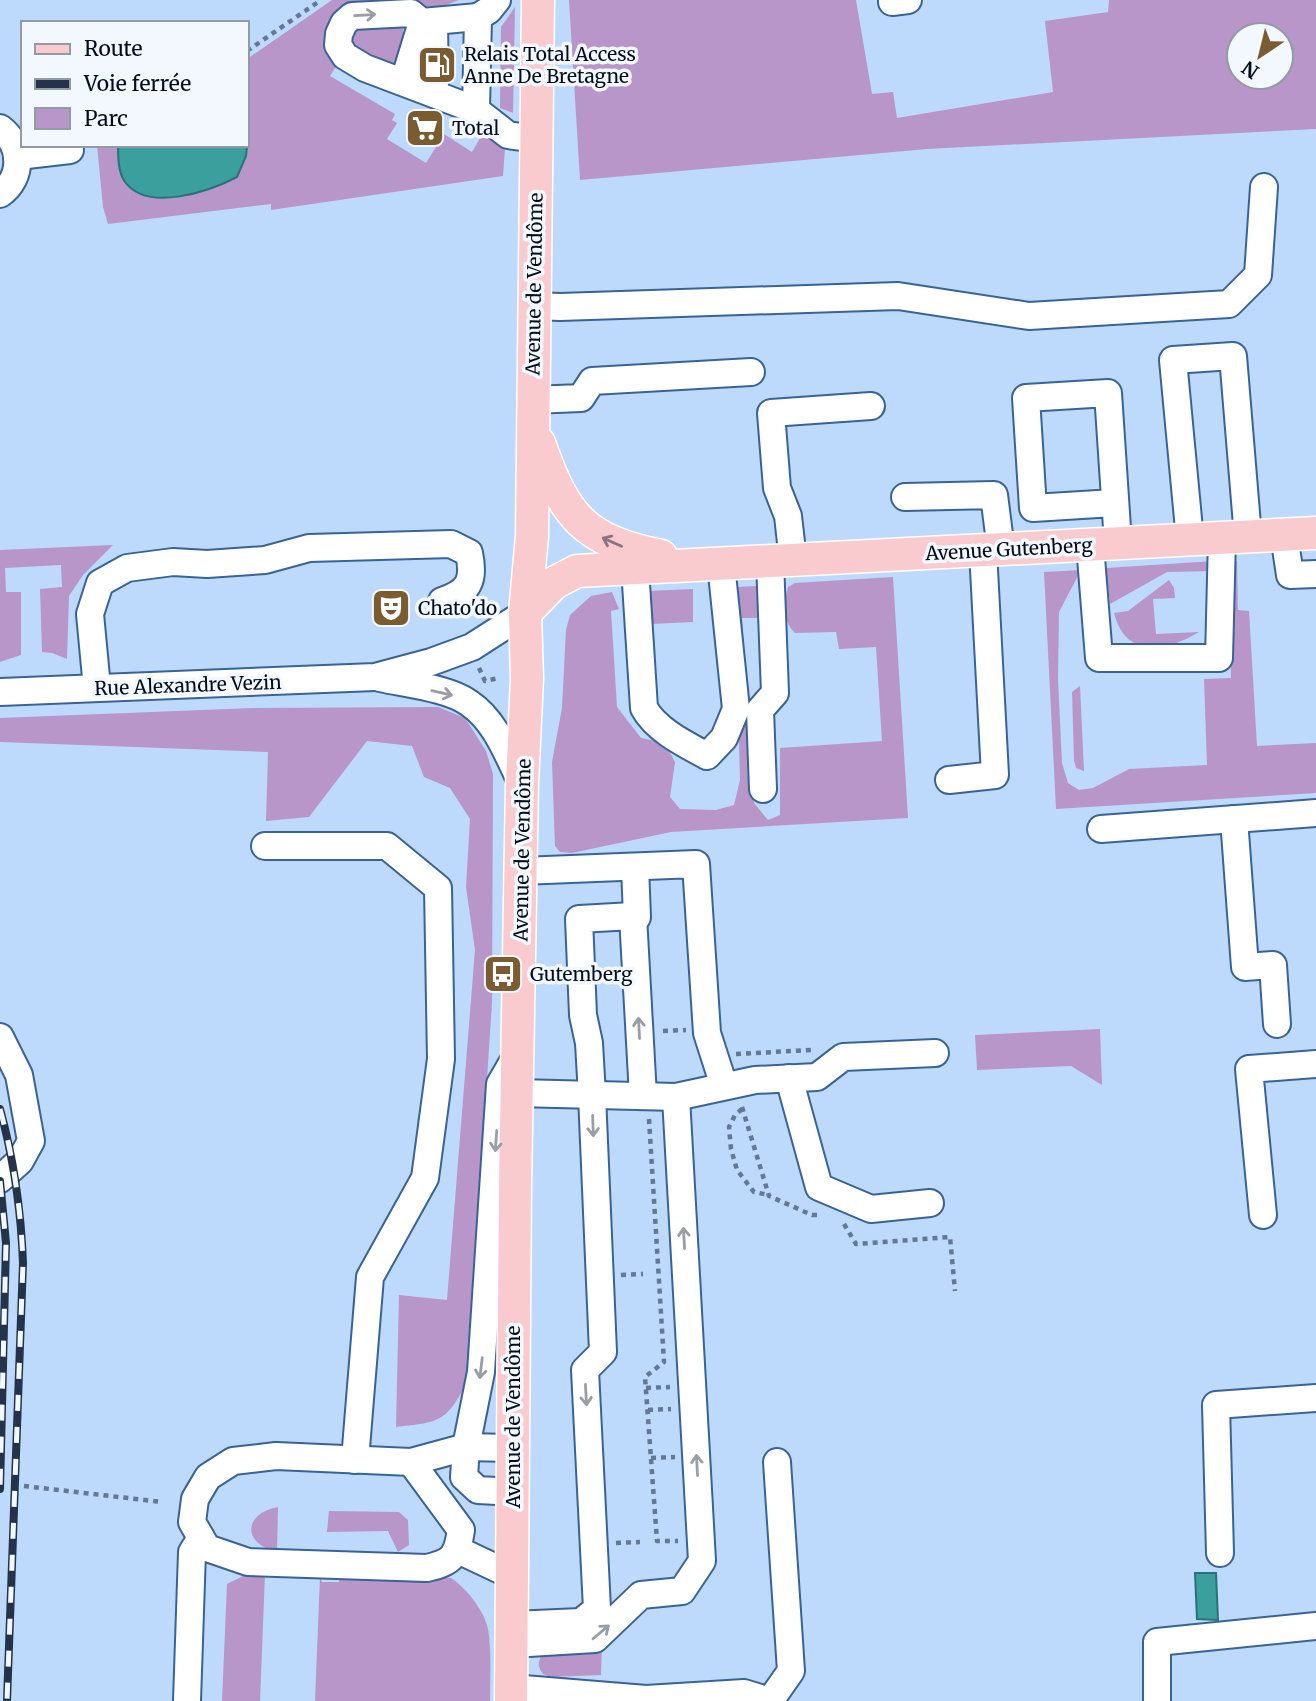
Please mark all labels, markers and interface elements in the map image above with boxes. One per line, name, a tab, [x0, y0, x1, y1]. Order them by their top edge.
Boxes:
one-way arrow	[354, 8, 376, 21]
legend	[21, 21, 248, 147]
north arrow	[1225, 21, 1295, 91]
text: Route	[84, 35, 142, 62]
place label: Relais Total Access Anne De Bretagne	[463, 42, 636, 88]
fuel station icon: Relais Total Access Anne De Bretagne	[416, 44, 458, 86]
text: N	[1237, 56, 1263, 84]
text: Voie ferrée	[83, 70, 191, 97]
text: Parc	[84, 105, 128, 132]
supermarket icon: Total	[404, 107, 446, 149]
place label: Total	[452, 116, 500, 140]
street label: Avenue de Vendôme	[520, 192, 548, 377]
street label: Avenue Gutenberg	[924, 533, 1094, 565]
one-way arrow	[602, 535, 623, 548]
theatre icon: Chato'do	[370, 587, 412, 629]
place label: Chato'do	[418, 596, 497, 620]
street label: Rue Alexandre Vezin	[94, 670, 282, 700]
one-way arrow	[430, 686, 453, 700]
street label: Avenue de Vendôme	[508, 758, 536, 943]
bus stop icon: Gutemberg	[482, 953, 524, 995]
place label: Gutemberg	[530, 962, 633, 986]
one-way arrow	[632, 1017, 645, 1040]
one-way arrow	[586, 1114, 599, 1137]
one-way arrow	[489, 1129, 502, 1152]
one-way arrow	[677, 1227, 690, 1250]
street label: Avenue de Vendôme	[501, 1326, 525, 1509]
one-way arrow	[474, 1356, 487, 1379]
one-way arrow	[580, 1383, 593, 1406]
one-way arrow	[690, 1454, 703, 1477]
one-way arrow	[592, 1624, 610, 1640]

